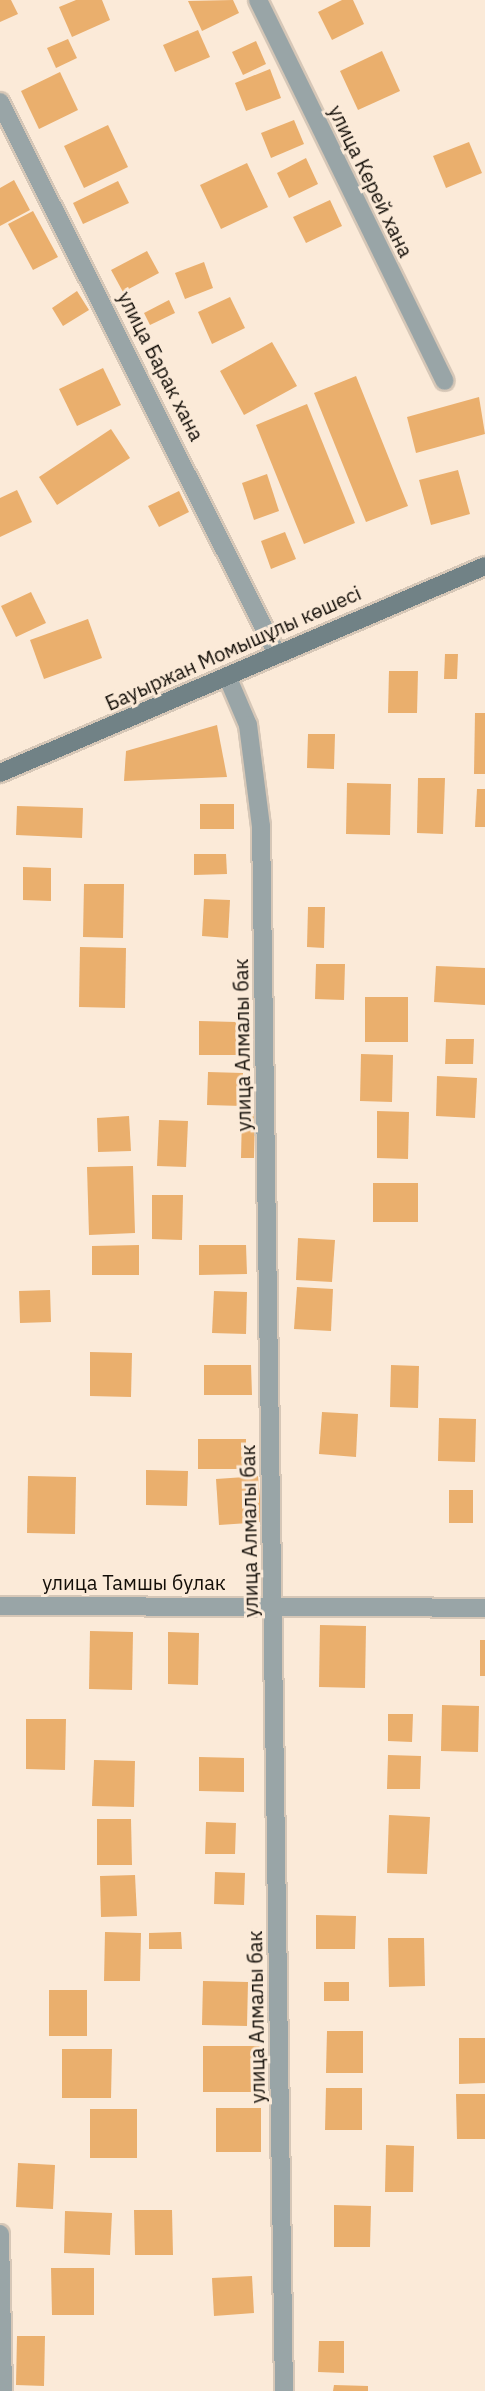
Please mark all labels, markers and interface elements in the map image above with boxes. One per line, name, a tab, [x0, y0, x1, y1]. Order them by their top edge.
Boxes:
street label: улица Керей хана	[324, 101, 418, 261]
street label: улица Барак хана	[113, 287, 209, 445]
street label: Бауыржан Момышұлы көшесі	[102, 581, 364, 715]
street label: улица Алмалы бак	[228, 958, 256, 1132]
street label: улица Алмалы бак	[235, 1444, 263, 1618]
street label: улица Тамшы булак	[42, 1570, 226, 1594]
street label: улица Алмалы бак	[242, 1930, 270, 2104]

